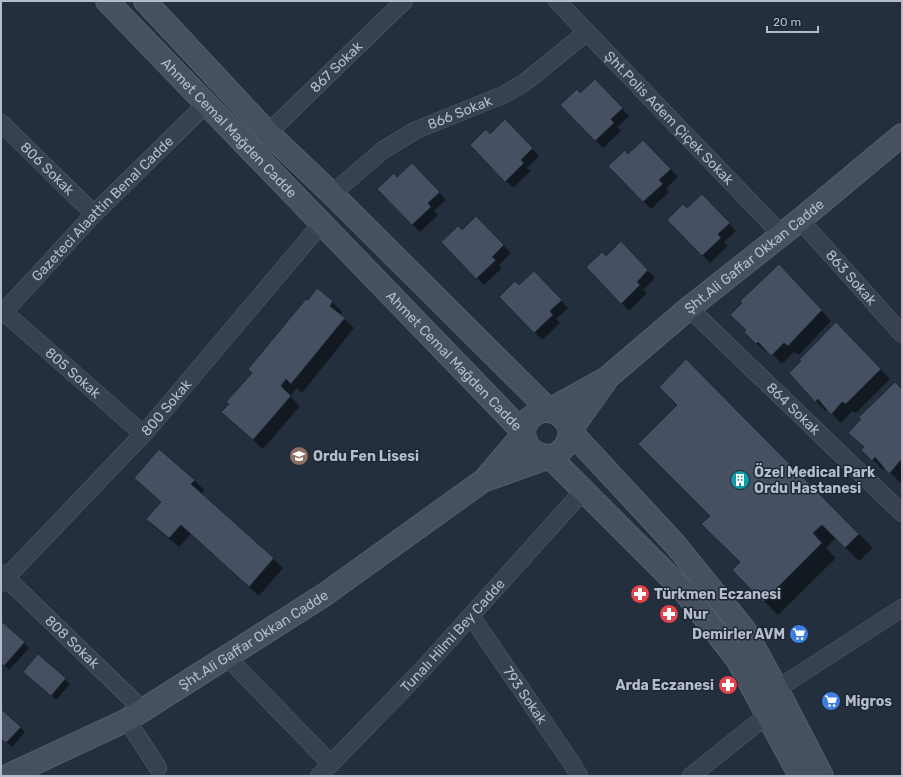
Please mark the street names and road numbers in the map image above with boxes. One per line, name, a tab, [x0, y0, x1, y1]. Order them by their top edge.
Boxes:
street label: 867 Sokak	[307, 37, 367, 96]
street label: Şht.Polis Adem Çiçek Sokak	[601, 48, 738, 189]
street label: Ahmet Cemal Mağden Cadde	[157, 54, 300, 202]
street label: 866 Sokak	[425, 92, 495, 133]
street label: Gazeteci Alaattin Benal Cadde	[28, 133, 177, 285]
street label: 806 Sokak	[17, 139, 78, 199]
street label: Şht.Ali Gaffar Okkan Cadde	[681, 196, 828, 317]
street label: 863 Sokak	[822, 247, 881, 309]
street label: Ahmet Cemal Mağden Cadde	[382, 287, 525, 435]
street label: 805 Sokak	[42, 344, 105, 403]
street label: 800 Sokak	[138, 375, 196, 440]
street label: 864 Sokak	[763, 379, 824, 439]
street label: Tunalı Hilmi Bey Cadde	[397, 575, 509, 696]
street label: Şht.Ali Gaffar Okkan Cadde	[176, 586, 332, 694]
street label: 808 Sokak	[41, 612, 103, 673]
street label: 793 Sokak	[499, 663, 551, 728]

